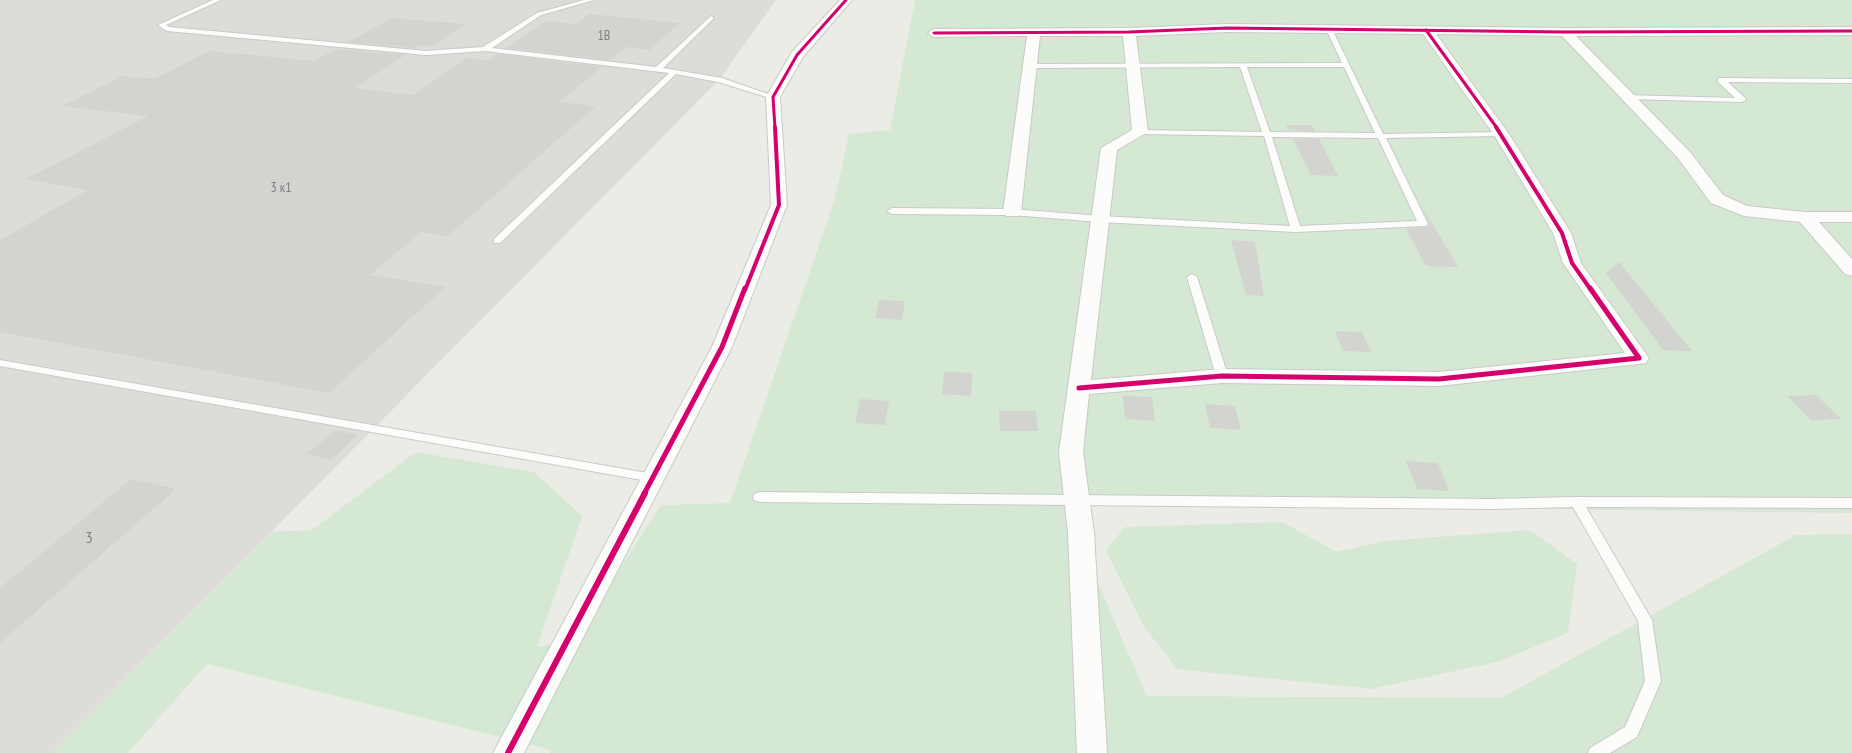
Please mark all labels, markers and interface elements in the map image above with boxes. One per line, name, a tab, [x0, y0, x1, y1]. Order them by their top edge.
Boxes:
house number: 1В	[598, 28, 610, 44]
house number: 3 к1	[271, 180, 291, 196]
house number: 3	[85, 528, 93, 548]

